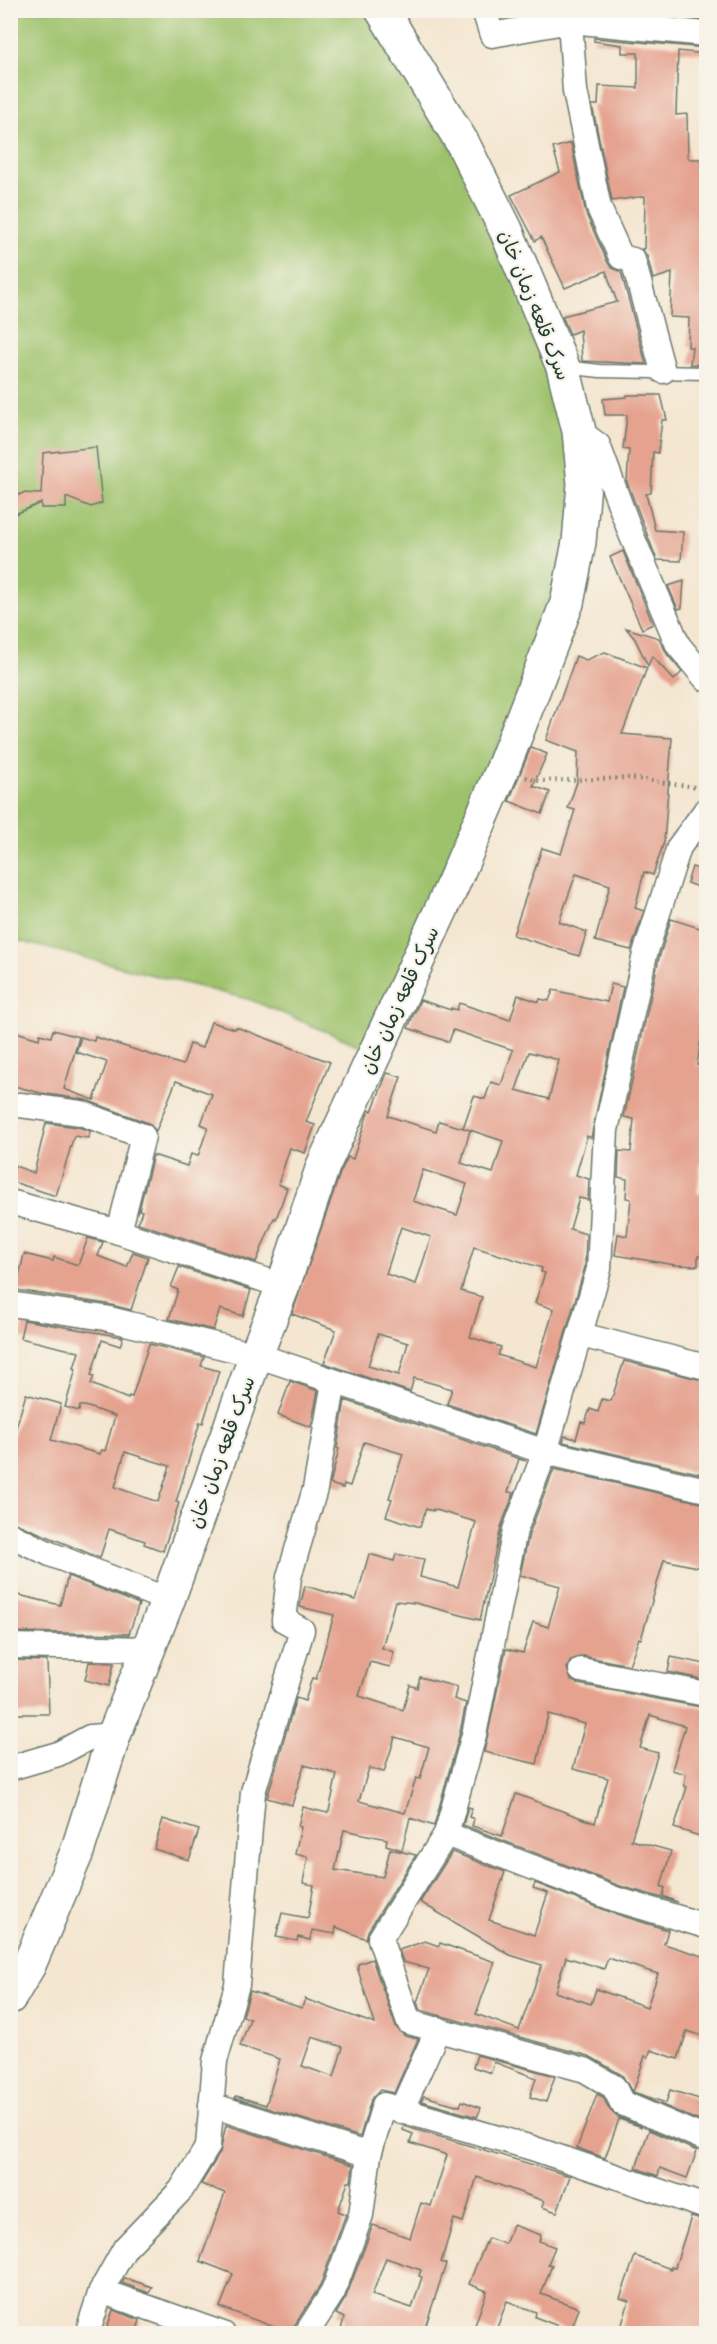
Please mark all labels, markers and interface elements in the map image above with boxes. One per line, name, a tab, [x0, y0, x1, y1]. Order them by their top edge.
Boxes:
street label: سرک قلعه زمان خان	[493, 225, 578, 384]
street label: سرک قلعه زمان خان	[352, 921, 445, 1078]
street label: سرک قلعه زمان خان	[180, 1372, 261, 1532]

